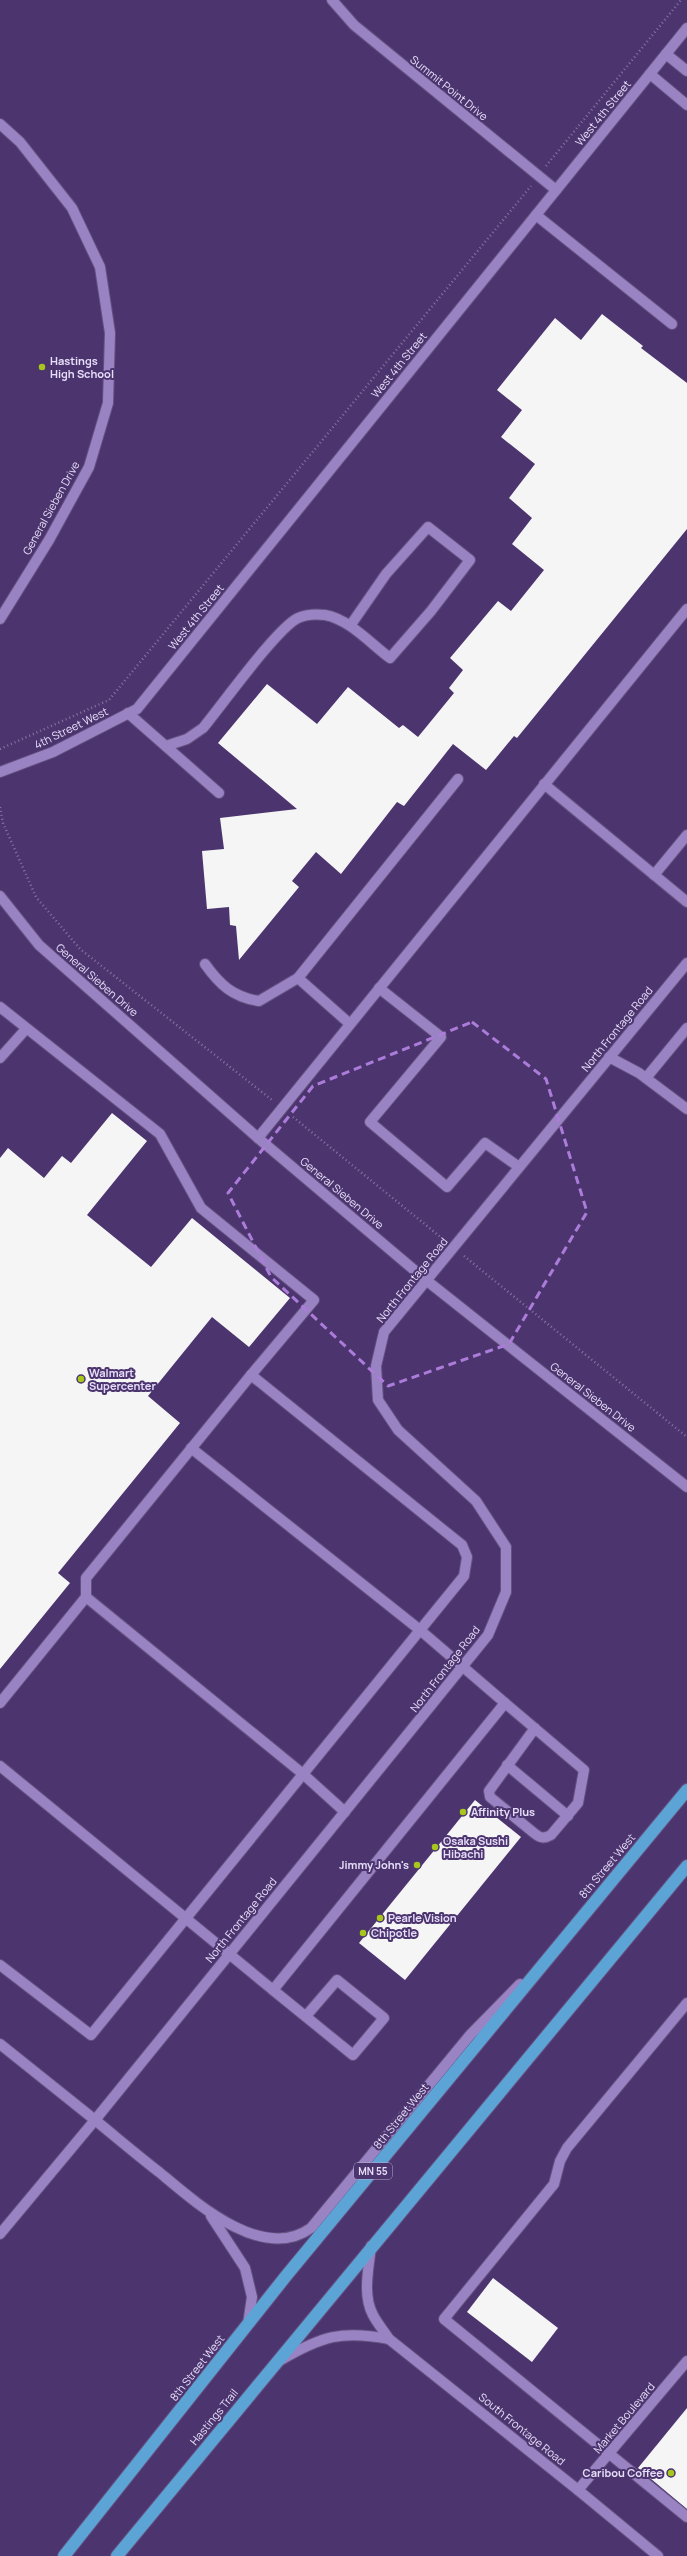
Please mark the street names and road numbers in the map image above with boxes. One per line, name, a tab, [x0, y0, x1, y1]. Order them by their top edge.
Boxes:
street label: Summit Point Drive	[407, 52, 492, 124]
street label: West 4th Street	[571, 77, 634, 149]
street label: West 4th Street	[367, 329, 430, 401]
street label: General Sieben Drive	[19, 458, 83, 557]
street label: West 4th Street	[164, 581, 227, 653]
street label: 4th Street West	[31, 703, 110, 752]
street label: General Sieben Drive	[53, 940, 142, 1020]
street label: North Frontage Road	[578, 983, 656, 1074]
street label: General Sieben Drive	[297, 1153, 388, 1232]
street label: North Frontage Road	[373, 1234, 451, 1325]
street label: General Sieben Drive	[547, 1358, 640, 1435]
street label: North Frontage Road	[406, 1623, 483, 1715]
street label: 8th Street West	[575, 1830, 638, 1901]
street label: North Frontage Road	[202, 1874, 280, 1965]
street label: 8th Street West	[370, 2080, 432, 2152]
road number: MN 55	[354, 2163, 392, 2179]
street label: 8th Street West	[166, 2331, 227, 2404]
street label: Market Boulevard	[590, 2379, 658, 2456]
street label: Hastings Trail	[186, 2385, 241, 2448]
street label: South Frontage Road	[476, 2389, 569, 2468]

